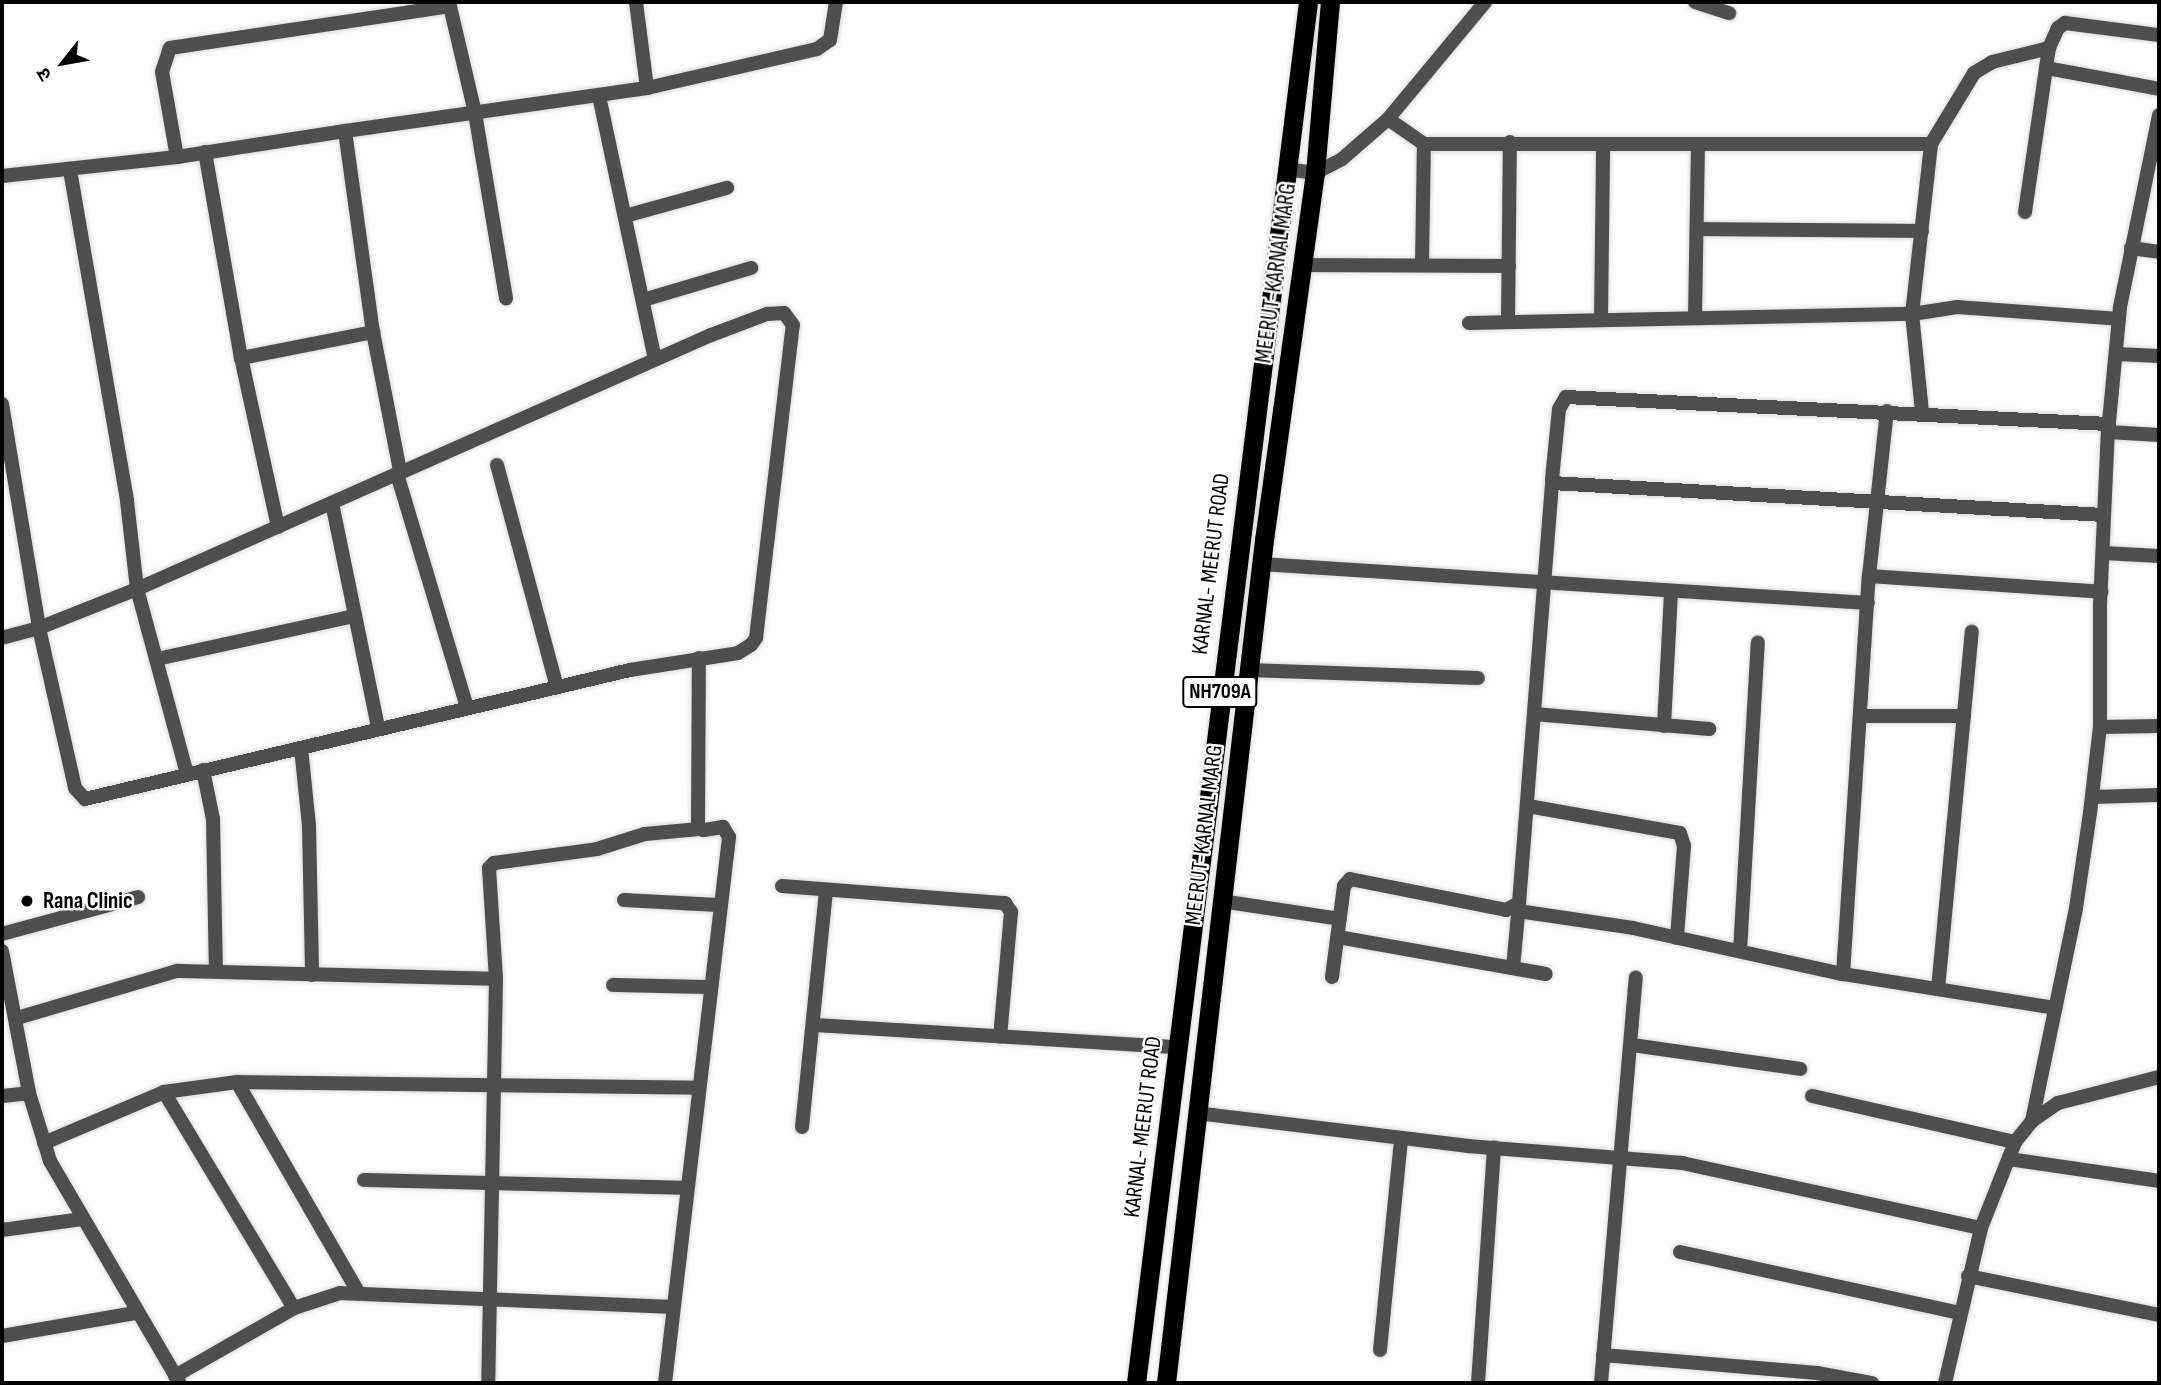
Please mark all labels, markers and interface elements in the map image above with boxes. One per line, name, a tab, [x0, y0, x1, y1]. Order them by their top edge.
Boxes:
north arrow	[28, 28, 98, 98]
text: उ	[32, 63, 57, 85]
street label: MEERUT-KARNAL MARG	[1250, 181, 1302, 365]
street label: KARNAL- MEERUT ROAD	[1186, 472, 1236, 656]
road number: NH709A	[1182, 674, 1258, 710]
street label: MEERUT-KARNAL MARG	[1179, 743, 1229, 927]
place label: Rana Clinic	[43, 887, 133, 915]
marker: Rana Clinic	[17, 891, 37, 911]
street label: KARNAL- MEERUT ROAD	[1118, 1035, 1168, 1219]

